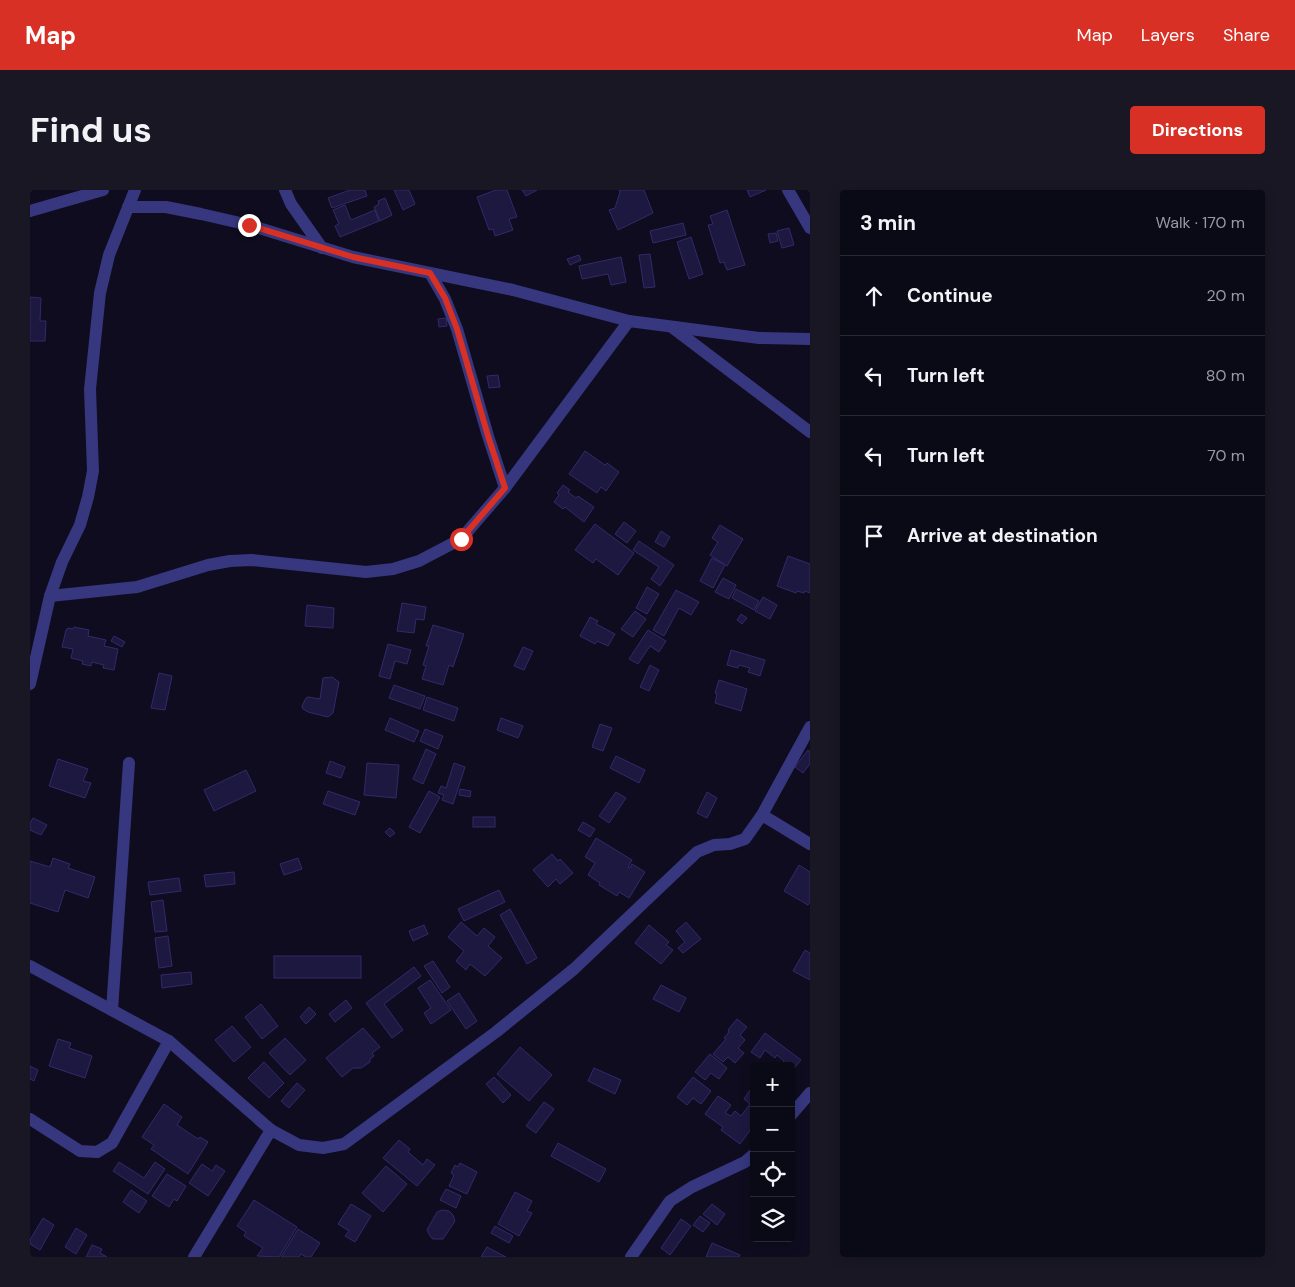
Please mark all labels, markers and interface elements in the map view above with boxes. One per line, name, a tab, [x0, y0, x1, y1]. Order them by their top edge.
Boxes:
text: Map	[25, 20, 76, 51]
text: Map	[1077, 23, 1113, 47]
text: Layers	[1141, 23, 1195, 47]
text: Share	[1223, 23, 1270, 47]
button: Directions	[1130, 106, 1265, 154]
text: Find us	[30, 107, 152, 153]
text: 3 min	[860, 209, 916, 237]
text: Walk · 170 m	[1156, 212, 1245, 233]
route end	[238, 214, 261, 237]
icon: ahead	[860, 282, 888, 310]
text: Continue	[907, 283, 993, 308]
text: 20 m	[1206, 285, 1245, 306]
icon: left	[860, 362, 888, 390]
text: Turn left	[907, 363, 985, 388]
text: 80 m	[1206, 365, 1245, 386]
icon: left	[860, 442, 888, 470]
text: Turn left	[907, 443, 985, 468]
text: 70 m	[1207, 445, 1245, 466]
icon: arrive	[860, 522, 888, 550]
text: Arrive at destination	[907, 523, 1098, 548]
route start	[450, 528, 473, 551]
map controls	[750, 1062, 795, 1242]
button: +	[750, 1062, 795, 1107]
button: −	[750, 1107, 795, 1152]
button: locate	[750, 1152, 795, 1197]
button: layers	[750, 1197, 795, 1242]

